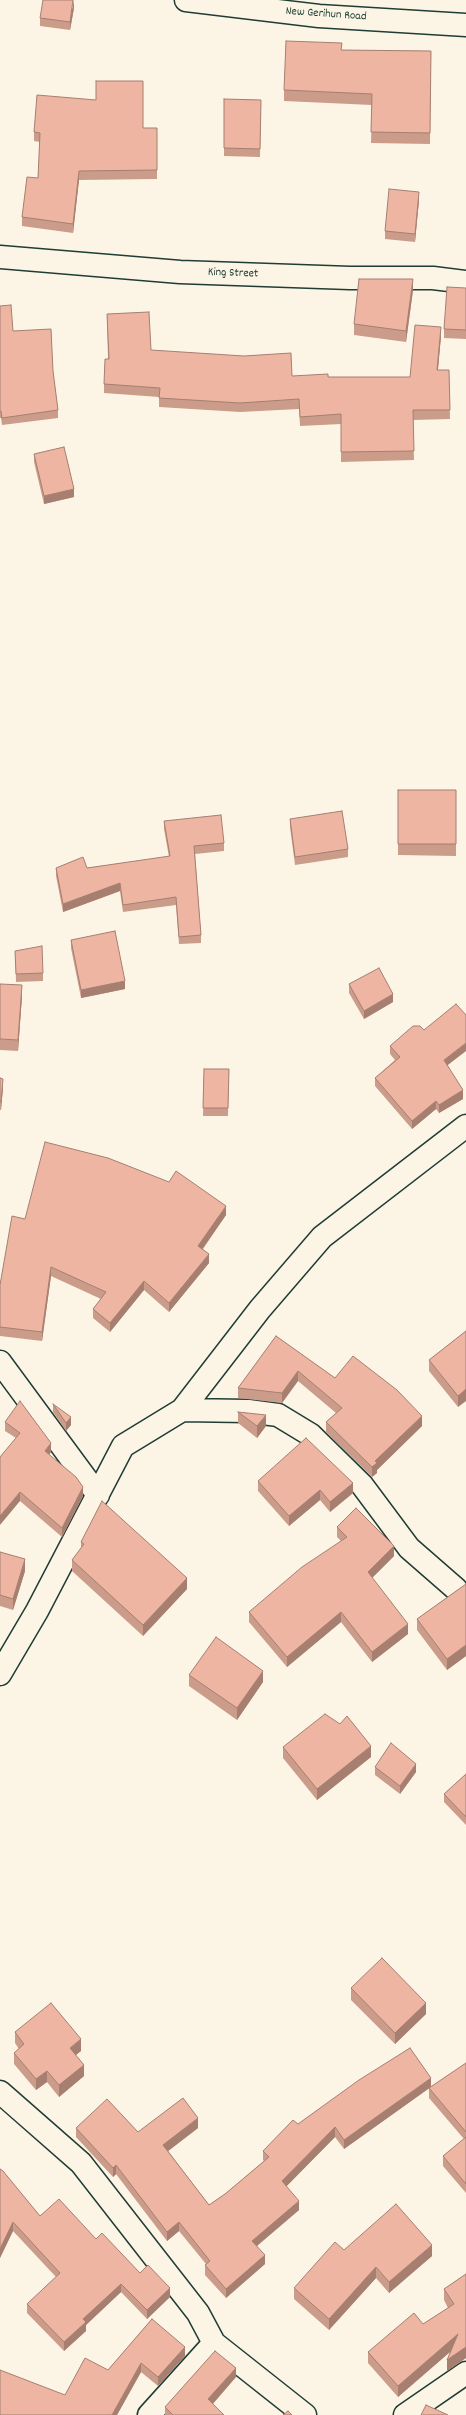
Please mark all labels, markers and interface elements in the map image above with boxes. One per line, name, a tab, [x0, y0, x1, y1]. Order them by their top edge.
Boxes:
street label: New Gerihun Road	[285, 5, 367, 25]
street label: King Street	[208, 266, 258, 282]

